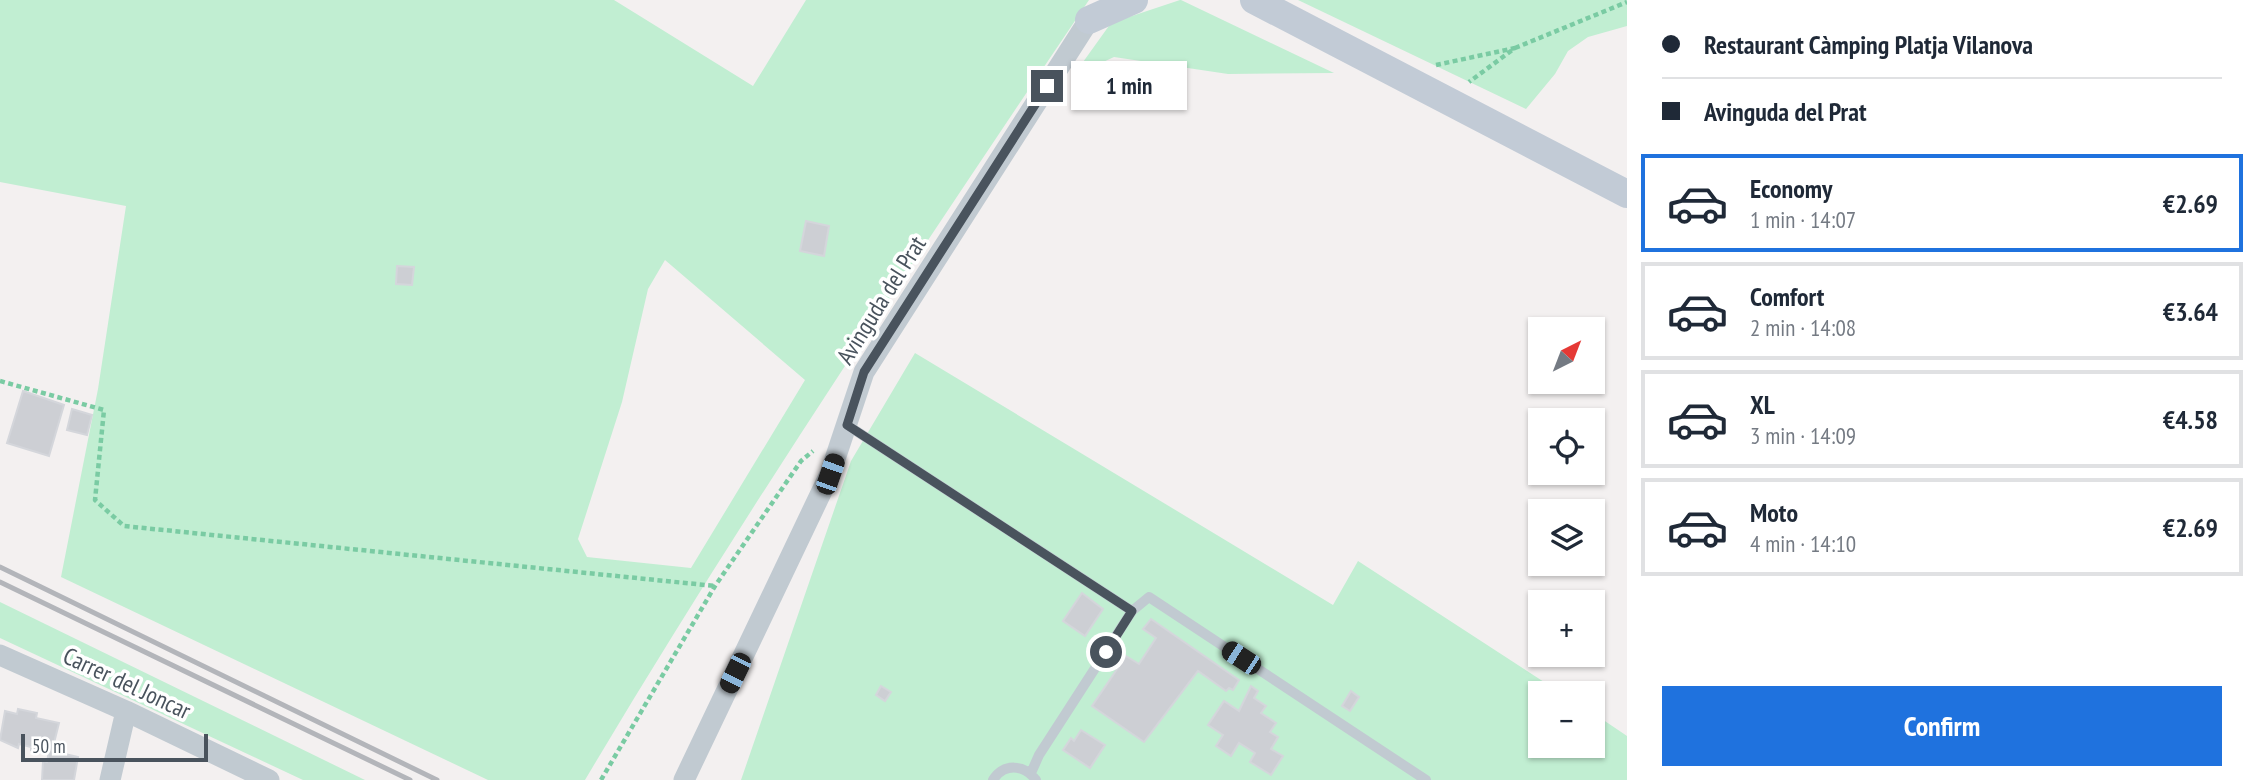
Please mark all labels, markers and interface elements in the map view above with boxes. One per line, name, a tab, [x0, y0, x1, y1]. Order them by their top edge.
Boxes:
text: Restaurant Càmping Platja Vilanova	[1704, 28, 2033, 61]
callout: 1 min	[1072, 62, 1187, 110]
route end	[1031, 70, 1063, 102]
text: 1 min	[1106, 71, 1152, 100]
text: Avinguda del Prat	[1704, 95, 1867, 128]
icon: car	[1666, 172, 1729, 235]
text: Economy	[1750, 172, 1832, 205]
text: €2.69	[2163, 187, 2218, 220]
text: 1 min · 14:07	[1750, 205, 1856, 234]
street label: Avinguda del Prat	[829, 230, 933, 370]
icon: car	[1666, 280, 1729, 343]
text: Comfort	[1750, 280, 1824, 313]
text: €3.64	[2163, 295, 2218, 328]
text: 2 min · 14:08	[1750, 313, 1856, 342]
north arrow	[1528, 317, 1605, 394]
map controls	[1528, 317, 1605, 758]
icon: car	[1666, 388, 1729, 451]
text: XL	[1750, 388, 1775, 421]
text: €4.58	[2163, 403, 2218, 436]
button: locate	[1528, 408, 1605, 485]
text: 3 min · 14:09	[1750, 421, 1856, 450]
car	[814, 451, 847, 497]
icon: car	[1666, 496, 1729, 559]
text: Moto	[1750, 496, 1798, 529]
button: layers	[1528, 499, 1605, 576]
text: €2.69	[2163, 511, 2218, 544]
text: 4 min · 14:10	[1750, 529, 1856, 558]
button: +	[1528, 590, 1605, 667]
route start	[1090, 636, 1122, 668]
car	[1218, 638, 1265, 678]
street label: Carrer del Joncar	[58, 640, 196, 726]
car	[717, 650, 754, 696]
button: −	[1528, 681, 1605, 758]
button: Confirm	[1662, 686, 2222, 766]
scale bar	[21, 731, 208, 763]
text: 50 m	[32, 734, 66, 758]

